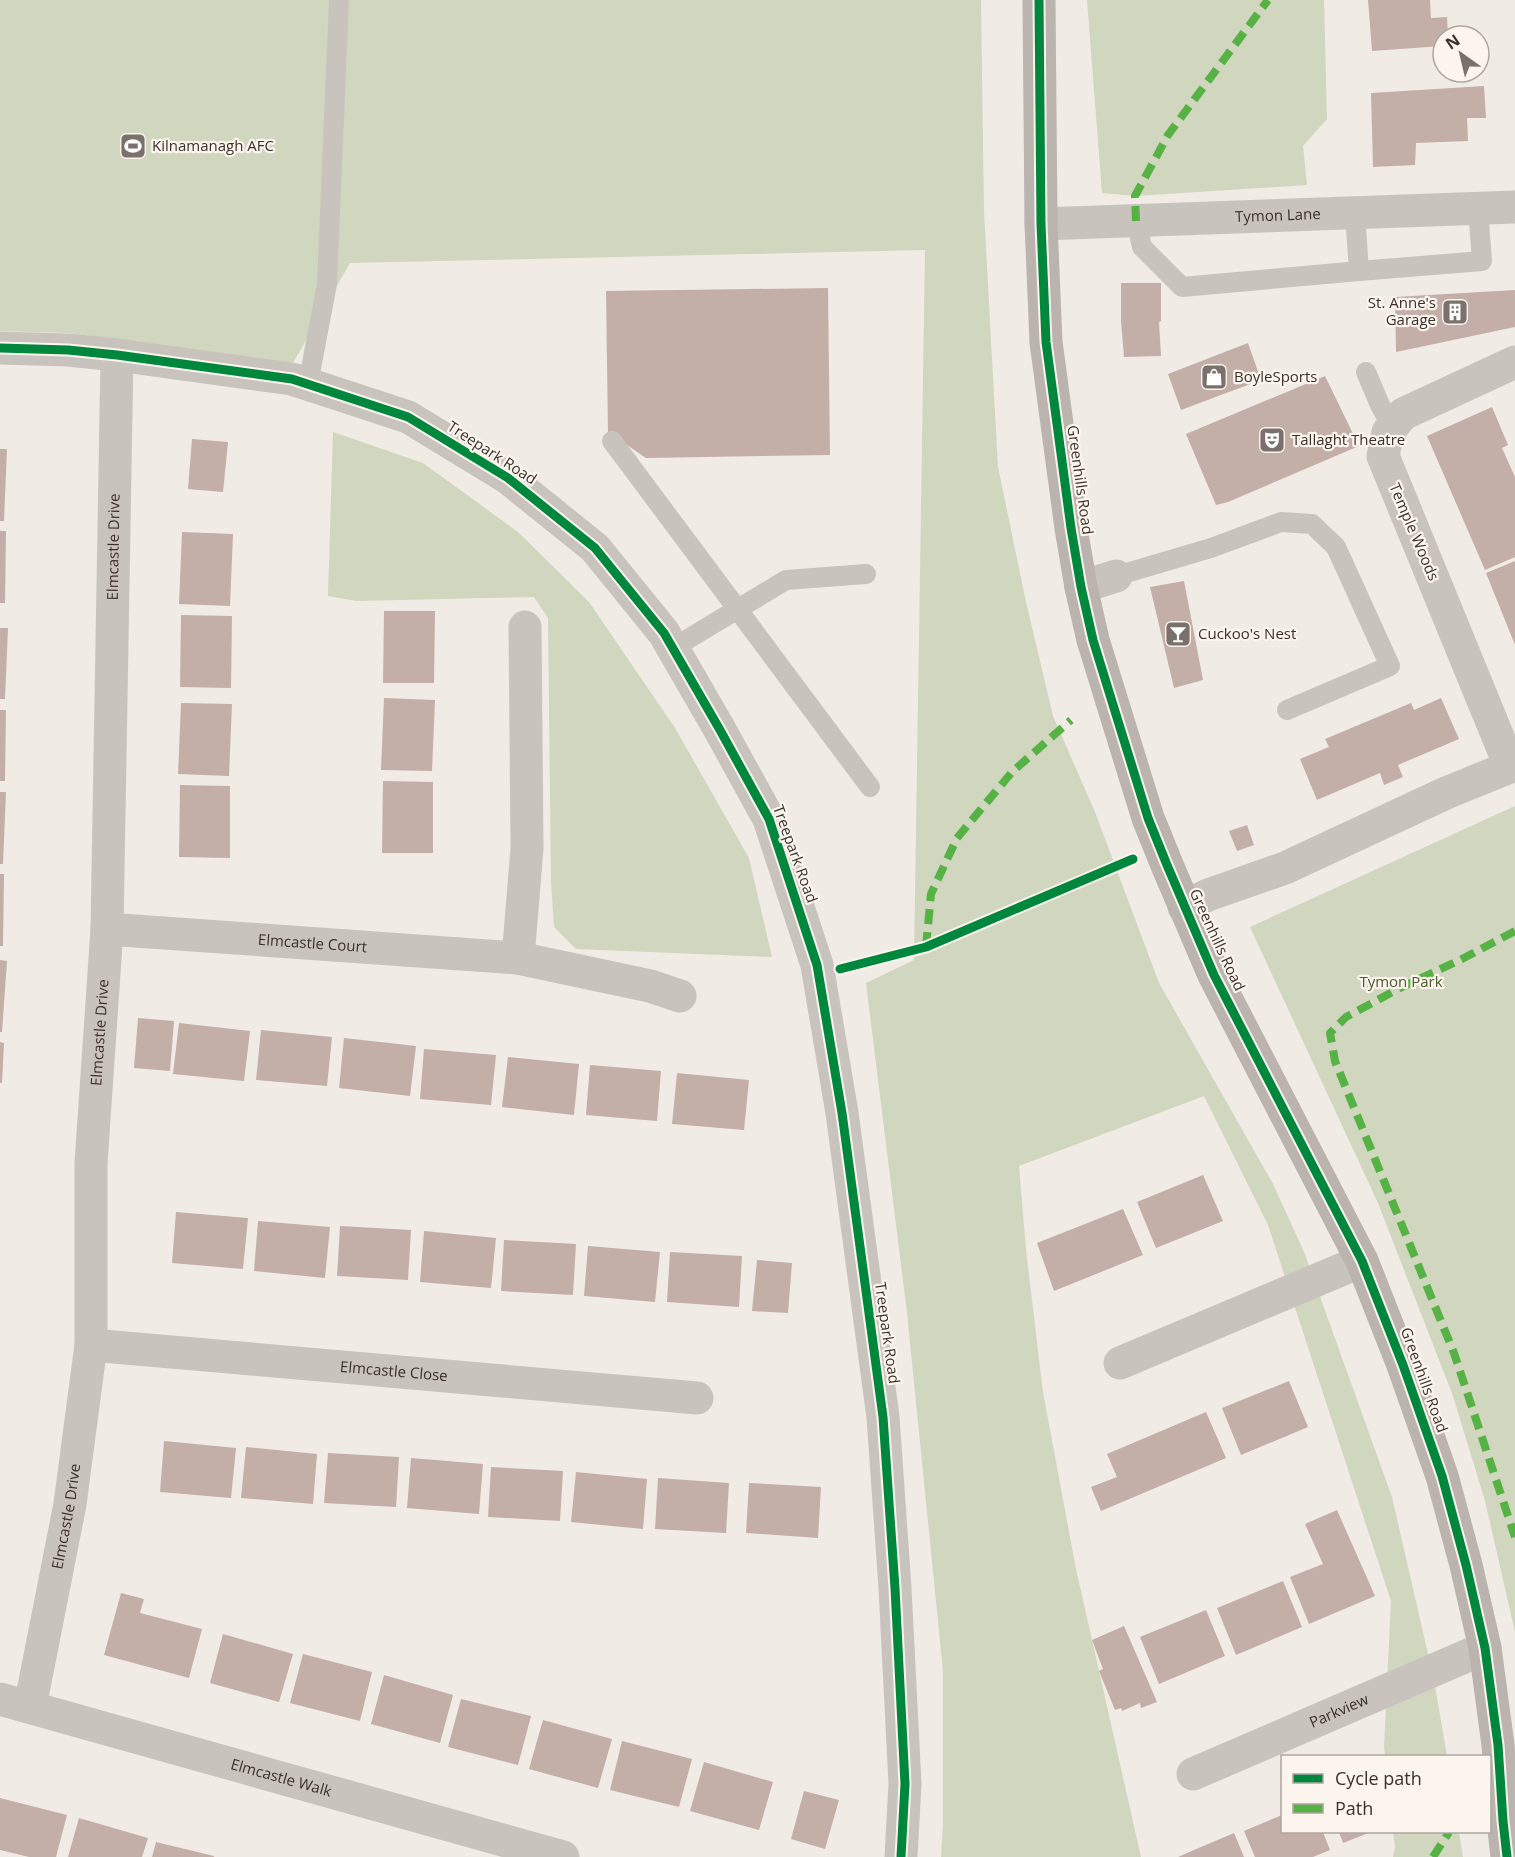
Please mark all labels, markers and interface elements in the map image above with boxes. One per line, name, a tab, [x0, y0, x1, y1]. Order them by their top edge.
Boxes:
north arrow	[1431, 24, 1491, 84]
text: N	[1441, 29, 1464, 54]
sports icon: Kilnamanagh AFC	[118, 131, 148, 161]
place label: Kilnamanagh AFC	[152, 135, 274, 155]
street label: Tymon Lane	[1235, 203, 1321, 226]
place label: St. Anne's Garage	[1368, 292, 1436, 329]
building icon: St. Anne's Garage	[1440, 297, 1470, 327]
shop icon: BoyleSports	[1199, 362, 1229, 392]
place label: BoyleSports	[1234, 366, 1318, 386]
street label: Treepark Road	[444, 416, 541, 488]
street label: Greenhills Road	[1063, 424, 1099, 536]
theatre icon: Tallaght Theatre	[1257, 425, 1287, 455]
place label: Tallaght Theatre	[1292, 429, 1405, 449]
street label: Temple Woods	[1385, 480, 1444, 583]
street label: Elmcastle Drive	[102, 493, 124, 601]
bar icon: Cuckoo's Nest	[1163, 619, 1193, 649]
place label: Cuckoo's Nest	[1198, 623, 1296, 643]
street label: Treepark Road	[769, 802, 823, 905]
street label: Greenhills Road	[1185, 885, 1250, 994]
street label: Elmcastle Court	[257, 929, 368, 956]
park label: Tymon Park	[1359, 971, 1443, 991]
street label: Elmcastle Drive	[85, 978, 113, 1087]
street label: Treepark Road	[871, 1281, 905, 1385]
street label: Greenhills Road	[1397, 1324, 1453, 1435]
street label: Elmcastle Close	[339, 1356, 449, 1385]
street label: Elmcastle Drive	[46, 1462, 84, 1571]
street label: Parkview	[1306, 1688, 1372, 1732]
street label: Elmcastle Walk	[229, 1753, 334, 1801]
legend	[1281, 1755, 1491, 1833]
text: Cycle path	[1335, 1766, 1422, 1790]
text: Path	[1335, 1796, 1373, 1820]

